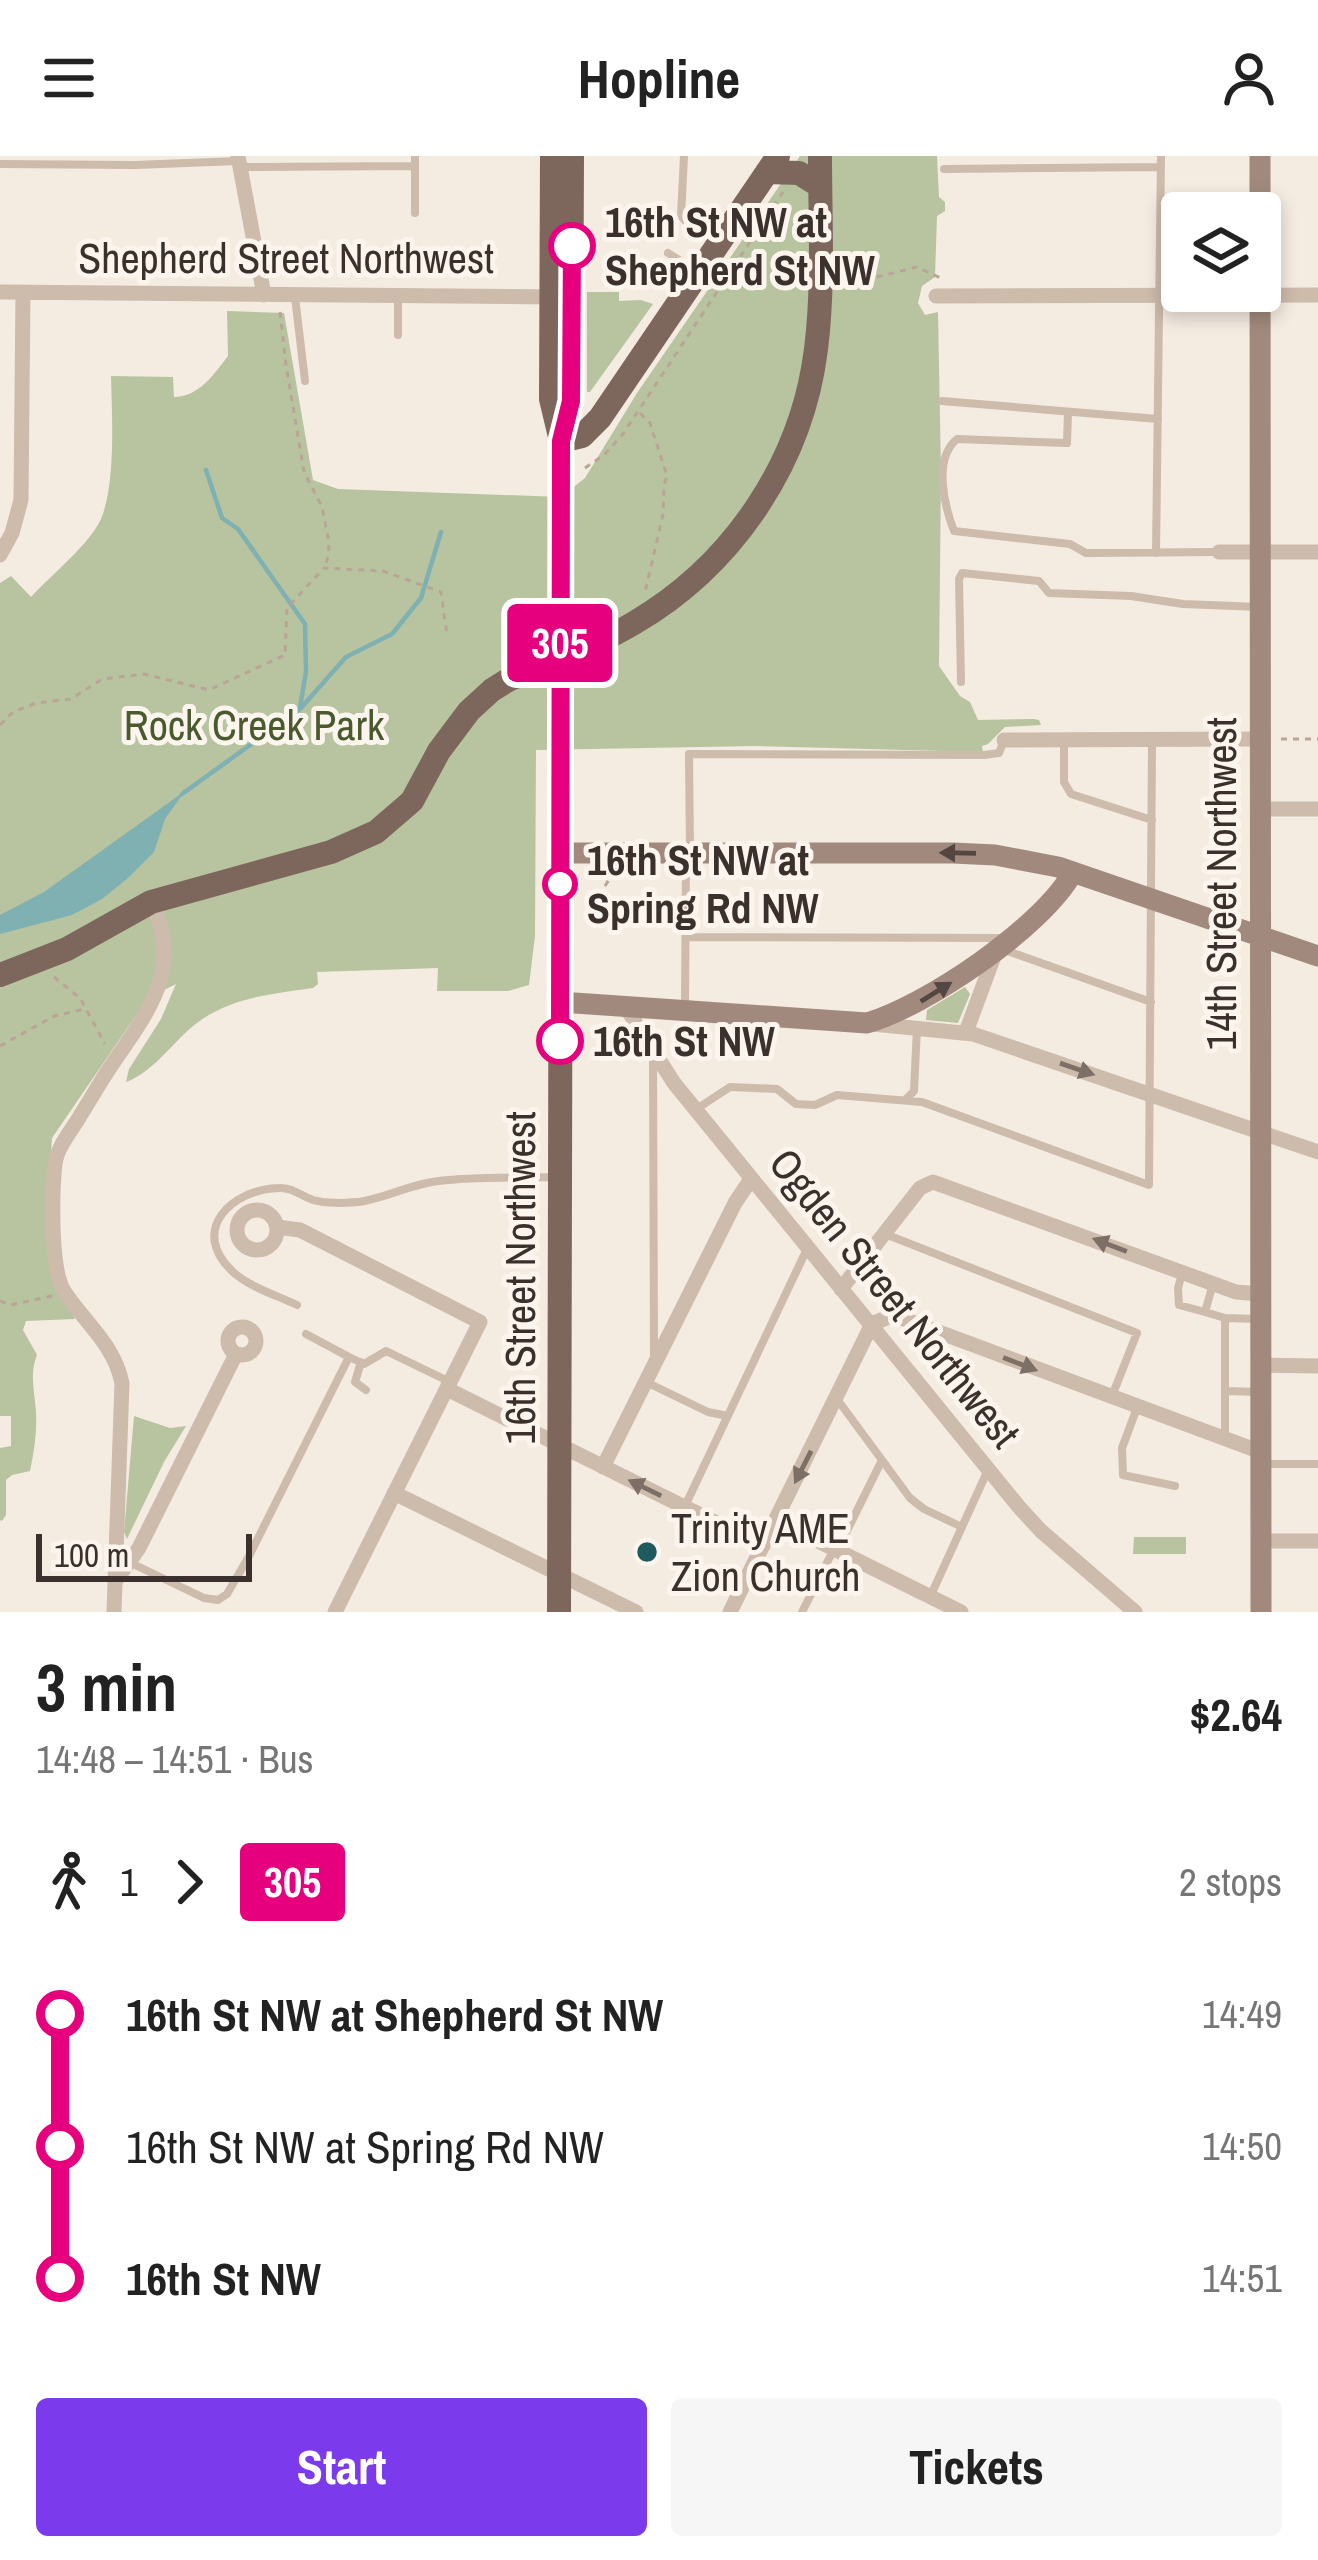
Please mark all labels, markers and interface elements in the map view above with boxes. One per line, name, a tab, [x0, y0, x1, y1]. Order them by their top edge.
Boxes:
text: Hopline	[578, 42, 740, 115]
icon: menu	[36, 45, 102, 111]
icon: person	[1216, 45, 1282, 111]
map controls	[1161, 192, 1281, 312]
button: layers	[1161, 192, 1281, 312]
place label: 16th St NW at Shepherd St NW	[605, 194, 875, 298]
marker: 16th St NW at Shepherd St NW	[550, 224, 594, 268]
street label: Shepherd Street Northwest	[78, 230, 494, 286]
line badge: 305	[491, 604, 629, 682]
text: 305	[531, 615, 589, 671]
park label: Rock Creek Park	[124, 697, 385, 753]
street label: 14th Street Northwest	[1193, 717, 1249, 1051]
place label: 16th St NW at Spring Rd NW	[587, 832, 819, 936]
one-way arrow	[938, 844, 976, 863]
marker: 16th St NW at Spring Rd NW	[544, 868, 576, 900]
one-way arrow	[919, 982, 952, 1004]
place label: 16th St NW	[593, 1013, 775, 1069]
marker: 16th St NW	[538, 1019, 582, 1063]
one-way arrow	[1059, 1061, 1095, 1079]
street label: 16th Street Northwest	[492, 1111, 548, 1445]
street label: Ogden Street Northwest	[757, 1137, 1033, 1459]
one-way arrow	[1092, 1234, 1128, 1253]
one-way arrow	[1002, 1355, 1038, 1374]
one-way arrow	[793, 1450, 813, 1485]
one-way arrow	[628, 1478, 662, 1498]
place label: Trinity AME Zion Church	[671, 1500, 861, 1604]
scale bar	[36, 1528, 252, 1581]
text: 100 m	[54, 1533, 129, 1577]
marker: Trinity AME Zion Church	[634, 1539, 660, 1565]
text: 3 min	[36, 1643, 177, 1732]
text: $2.64	[1190, 1684, 1282, 1745]
text: 14:48 – 14:51 · Bus	[36, 1733, 313, 1785]
icon: walk	[36, 1849, 102, 1915]
icon: forward	[156, 1849, 222, 1915]
text: 305	[264, 1854, 321, 1910]
text: 1	[120, 1856, 138, 1908]
text: 2 stops	[1179, 1856, 1282, 1908]
text: 16th St NW at Shepherd St NW	[126, 1984, 663, 2045]
text: 14:49	[1202, 1988, 1282, 2040]
text: 16th St NW at Spring Rd NW	[126, 2116, 604, 2177]
text: 14:50	[1202, 2120, 1282, 2172]
text: 16th St NW	[126, 2248, 321, 2309]
text: 14:51	[1202, 2252, 1282, 2304]
button: Start	[36, 2398, 647, 2536]
button: Tickets	[671, 2398, 1282, 2536]

